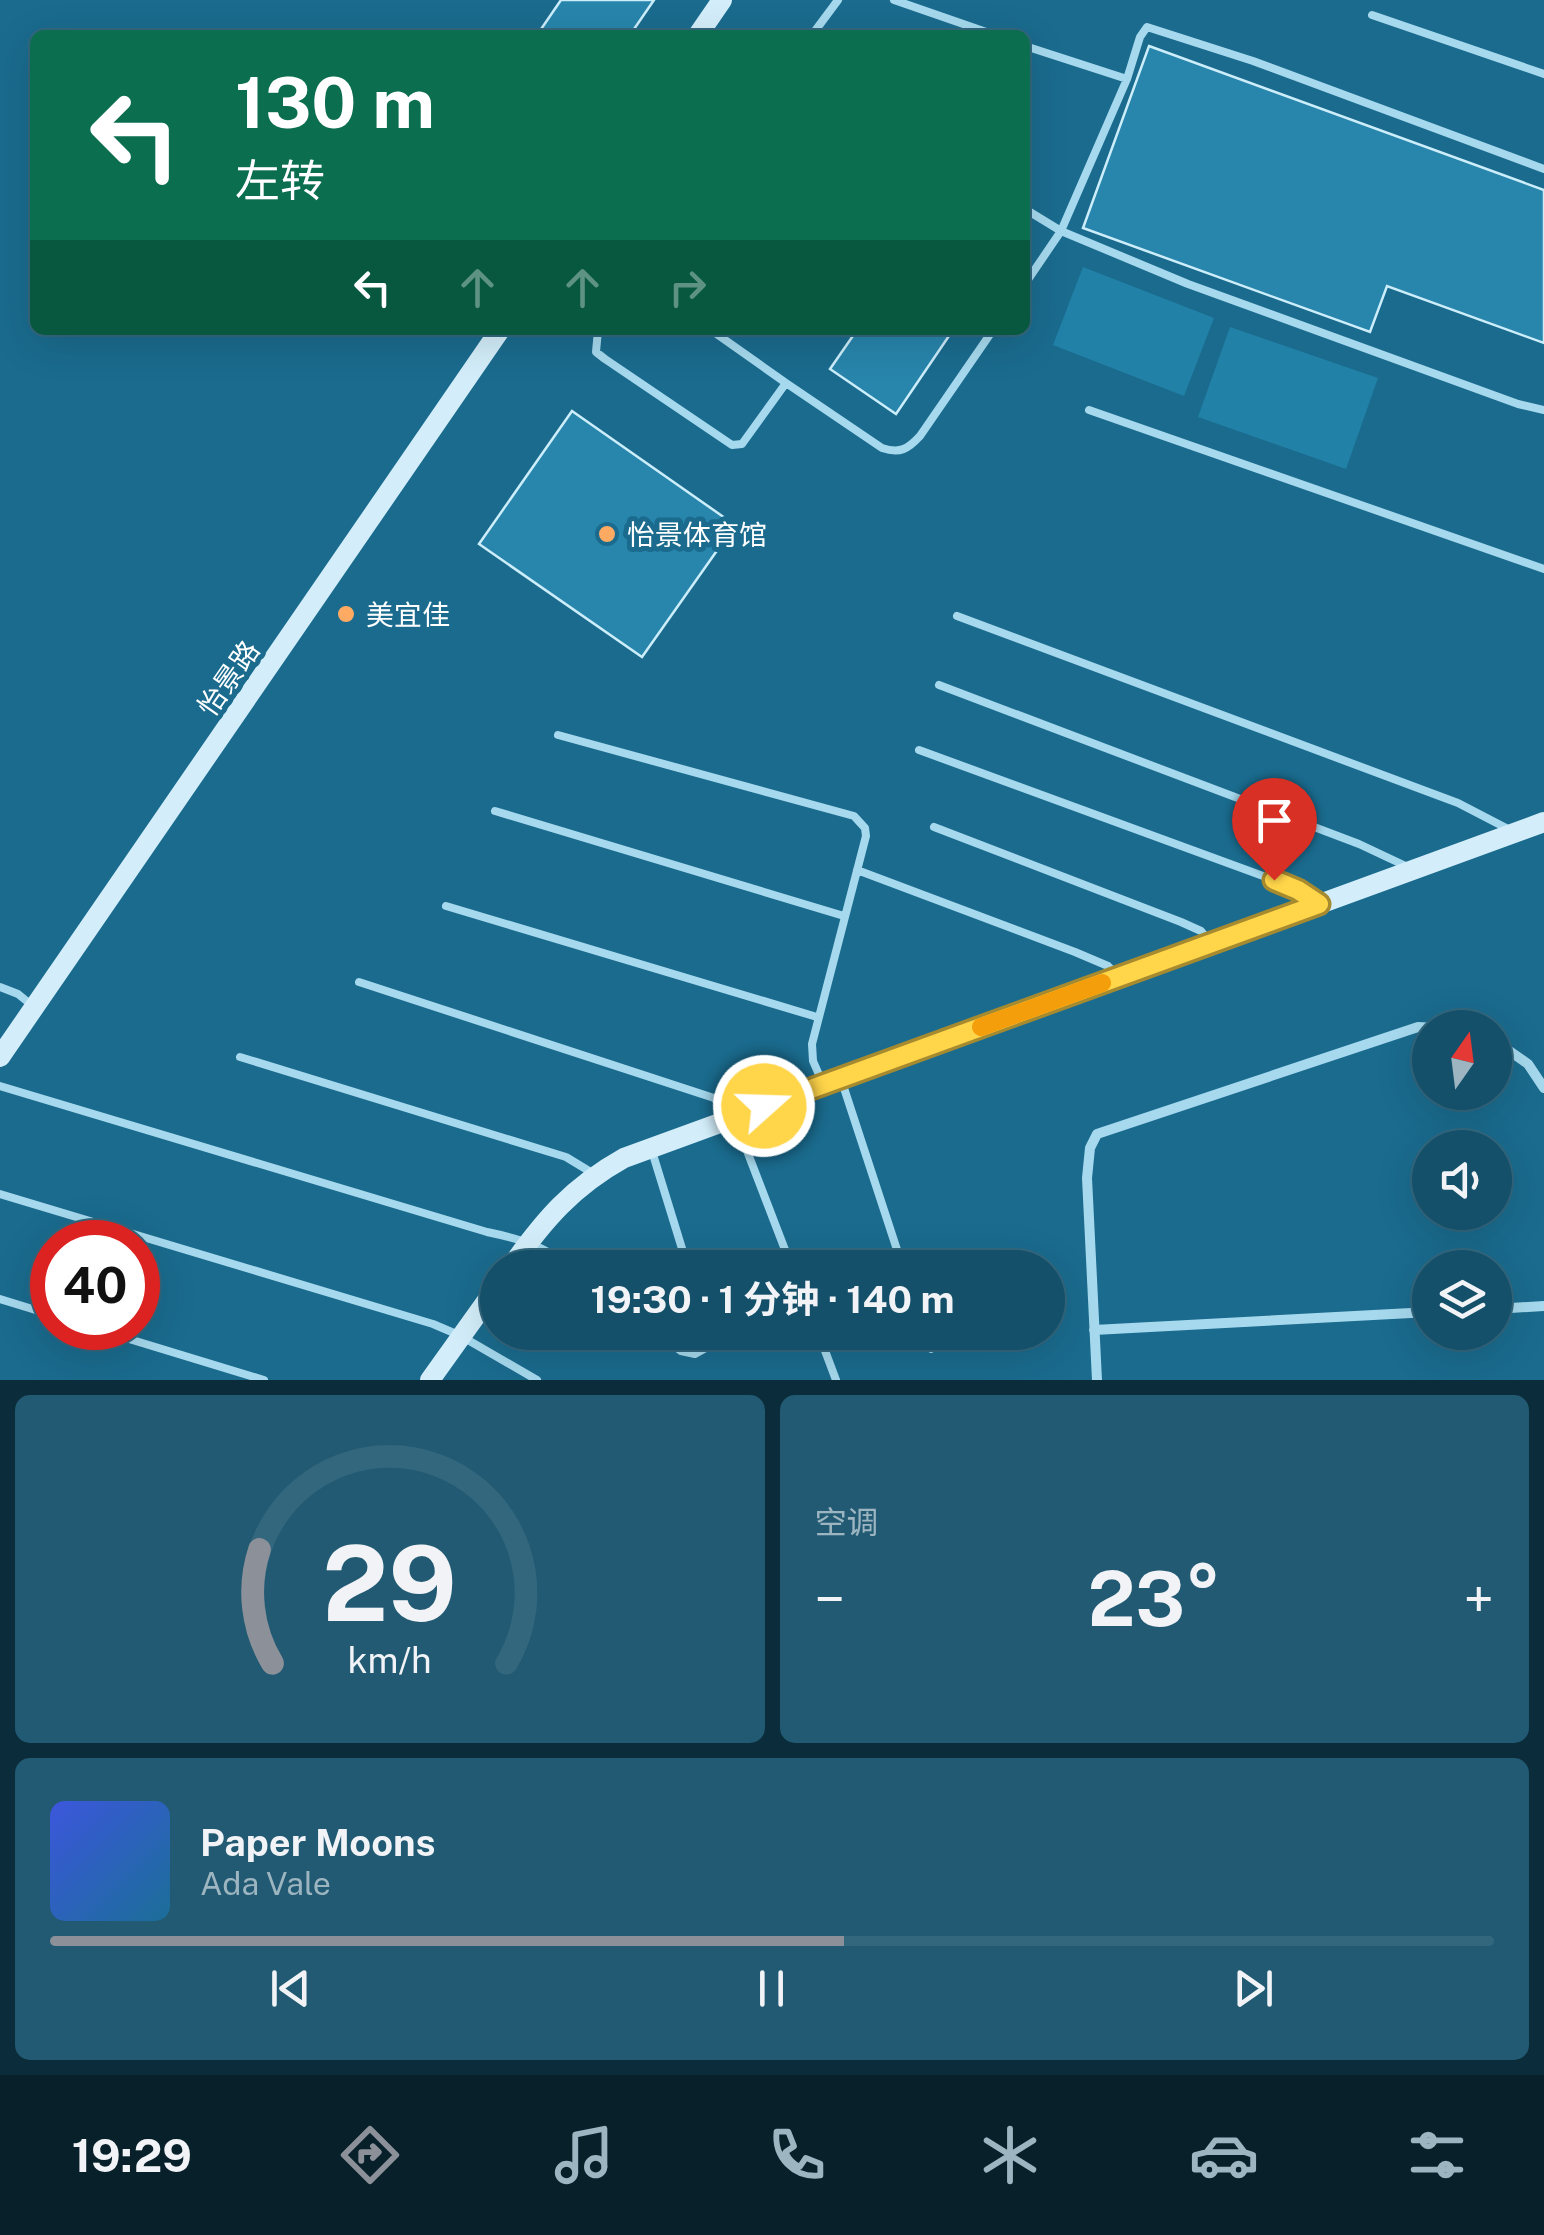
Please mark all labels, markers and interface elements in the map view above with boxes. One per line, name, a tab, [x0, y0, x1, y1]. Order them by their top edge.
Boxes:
text: 130 m	[235, 61, 435, 144]
icon: left	[70, 70, 200, 200]
text: 左转	[235, 154, 325, 207]
icon: left	[345, 260, 400, 315]
icon: ahead	[450, 260, 505, 315]
icon: ahead	[555, 260, 610, 315]
icon: right	[660, 260, 715, 315]
place label: 怡景体育馆	[627, 518, 767, 551]
marker: 怡景体育馆	[596, 523, 618, 545]
place label: 美宜佳	[366, 598, 450, 631]
marker: 美宜佳	[335, 603, 357, 625]
street label: 怡景路	[190, 634, 266, 722]
pin	[1232, 778, 1317, 881]
icon: arrive	[1247, 793, 1302, 848]
north arrow	[1412, 1010, 1512, 1110]
map controls	[1412, 1010, 1512, 1350]
position arrow	[712, 1054, 816, 1158]
button: sound	[1412, 1130, 1512, 1230]
speed limit sign: 40	[30, 1220, 160, 1350]
button: layers	[1412, 1250, 1512, 1350]
text: 19:30 · 1 分钟 · 140 m	[590, 1277, 955, 1322]
text: 空调	[815, 1504, 879, 1541]
text: 29	[322, 1522, 457, 1644]
text: 23°	[1088, 1555, 1221, 1643]
text: −	[815, 1567, 845, 1631]
text: +	[1464, 1567, 1494, 1631]
text: km/h	[348, 1639, 432, 1681]
text: Paper Moons	[200, 1820, 435, 1865]
text: Ada Vale	[200, 1865, 331, 1902]
icon: previous	[263, 1961, 318, 2016]
icon: pause	[744, 1961, 799, 2016]
icon: next	[1226, 1961, 1281, 2016]
icon: directions	[335, 2120, 405, 2190]
icon: music	[549, 2120, 619, 2190]
icon: phone	[762, 2120, 832, 2190]
icon: climate	[975, 2120, 1045, 2190]
icon: car	[1189, 2120, 1259, 2190]
icon: filters	[1402, 2120, 1472, 2190]
text: 19:29	[72, 2129, 192, 2182]

